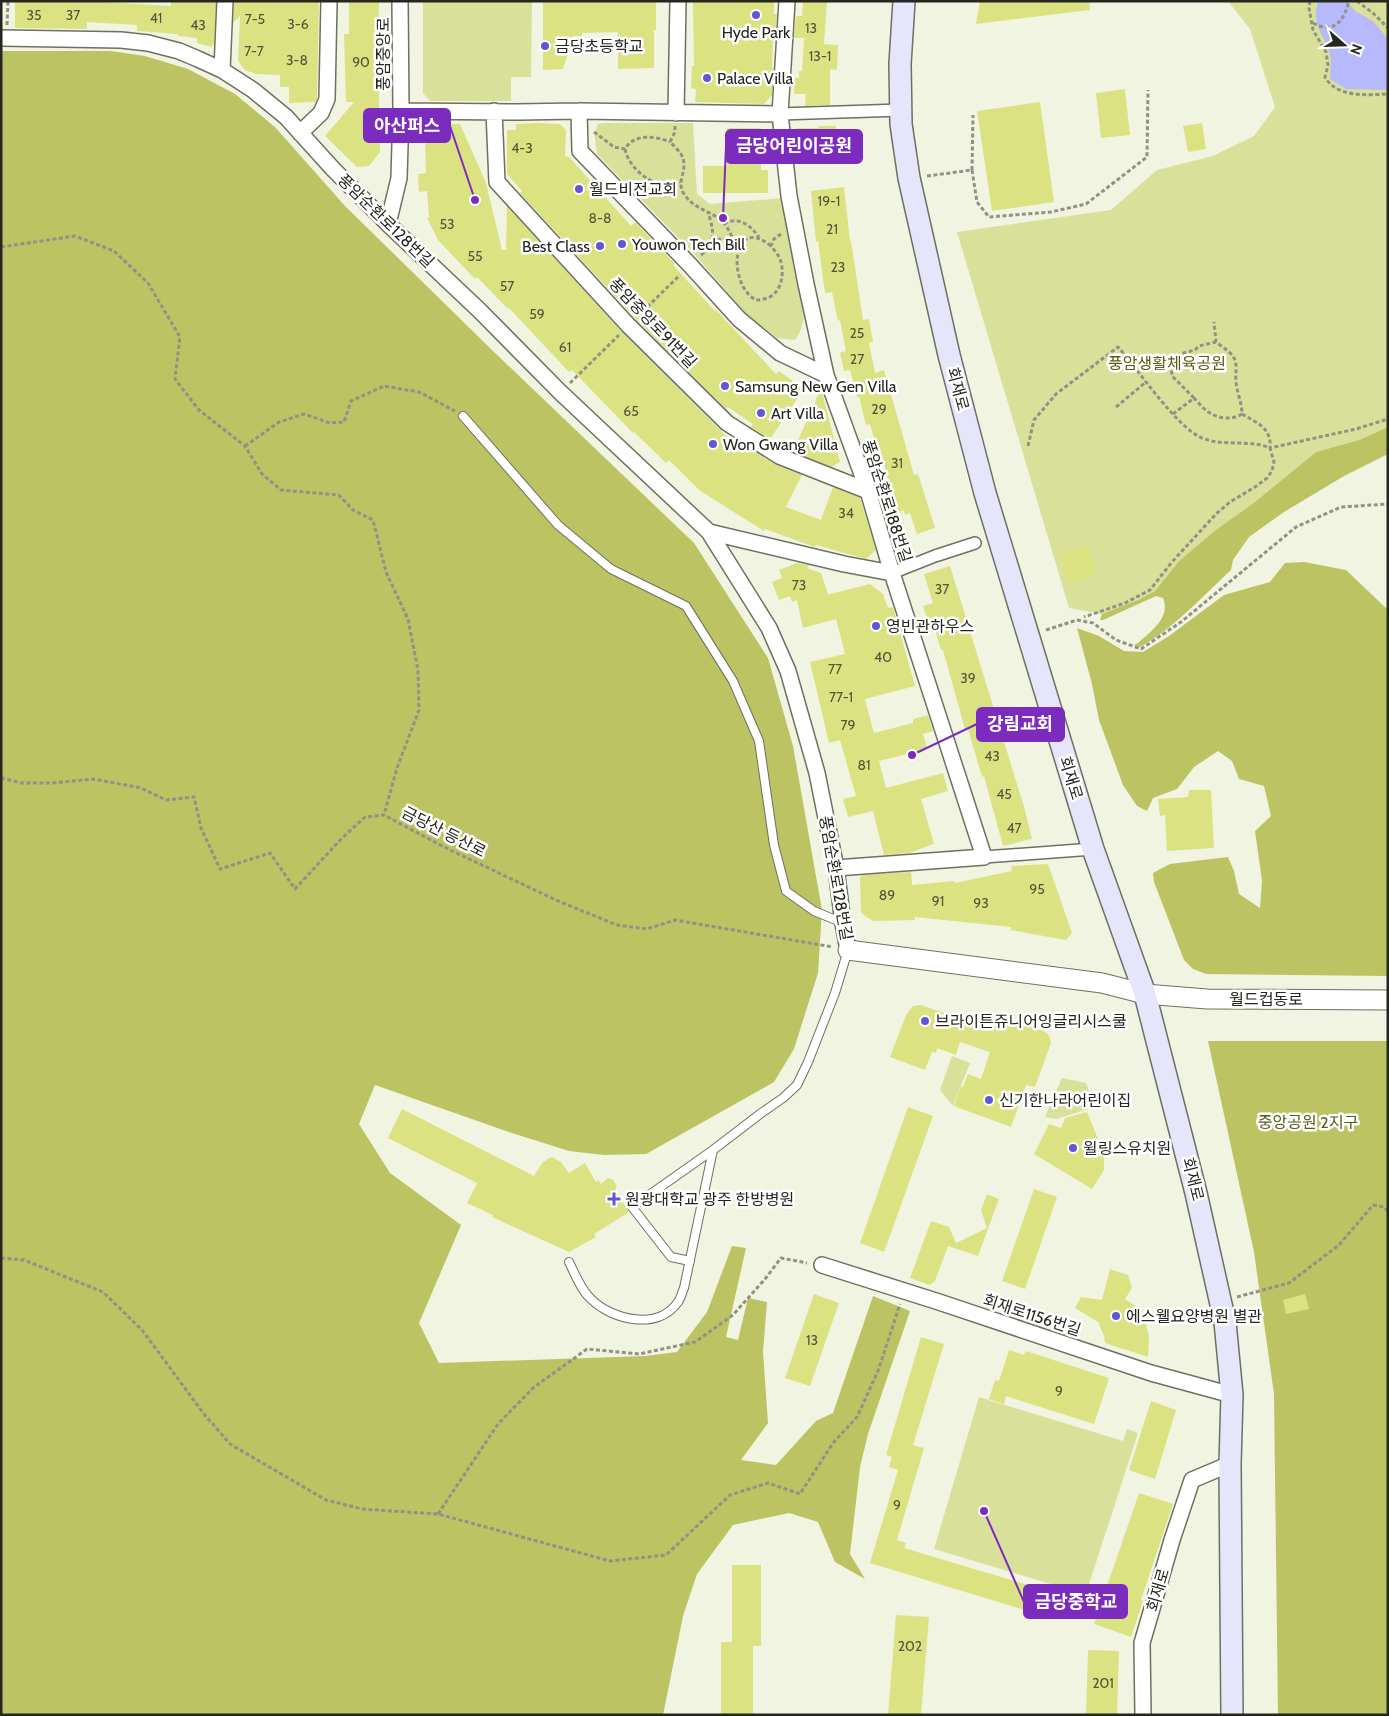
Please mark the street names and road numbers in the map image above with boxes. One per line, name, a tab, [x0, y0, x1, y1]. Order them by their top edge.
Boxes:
street label: 풍암중앙로	[374, 17, 393, 91]
street label: 풍암순환로128번길	[334, 170, 438, 272]
street label: 풍암중앙로91번길	[605, 274, 701, 372]
street label: 회재로	[943, 365, 973, 413]
street label: 풍암순환로188번길	[858, 437, 916, 565]
street label: 회재로	[1055, 754, 1087, 802]
street label: 금당산 등산로	[399, 803, 490, 861]
street label: 풍암순환로128번길	[816, 814, 856, 942]
street label: 월드컵동로	[1229, 990, 1303, 1009]
street label: 회재로	[1178, 1155, 1208, 1203]
street label: 회재로1156번길	[981, 1290, 1083, 1340]
street label: 회재로	[1143, 1566, 1173, 1614]

